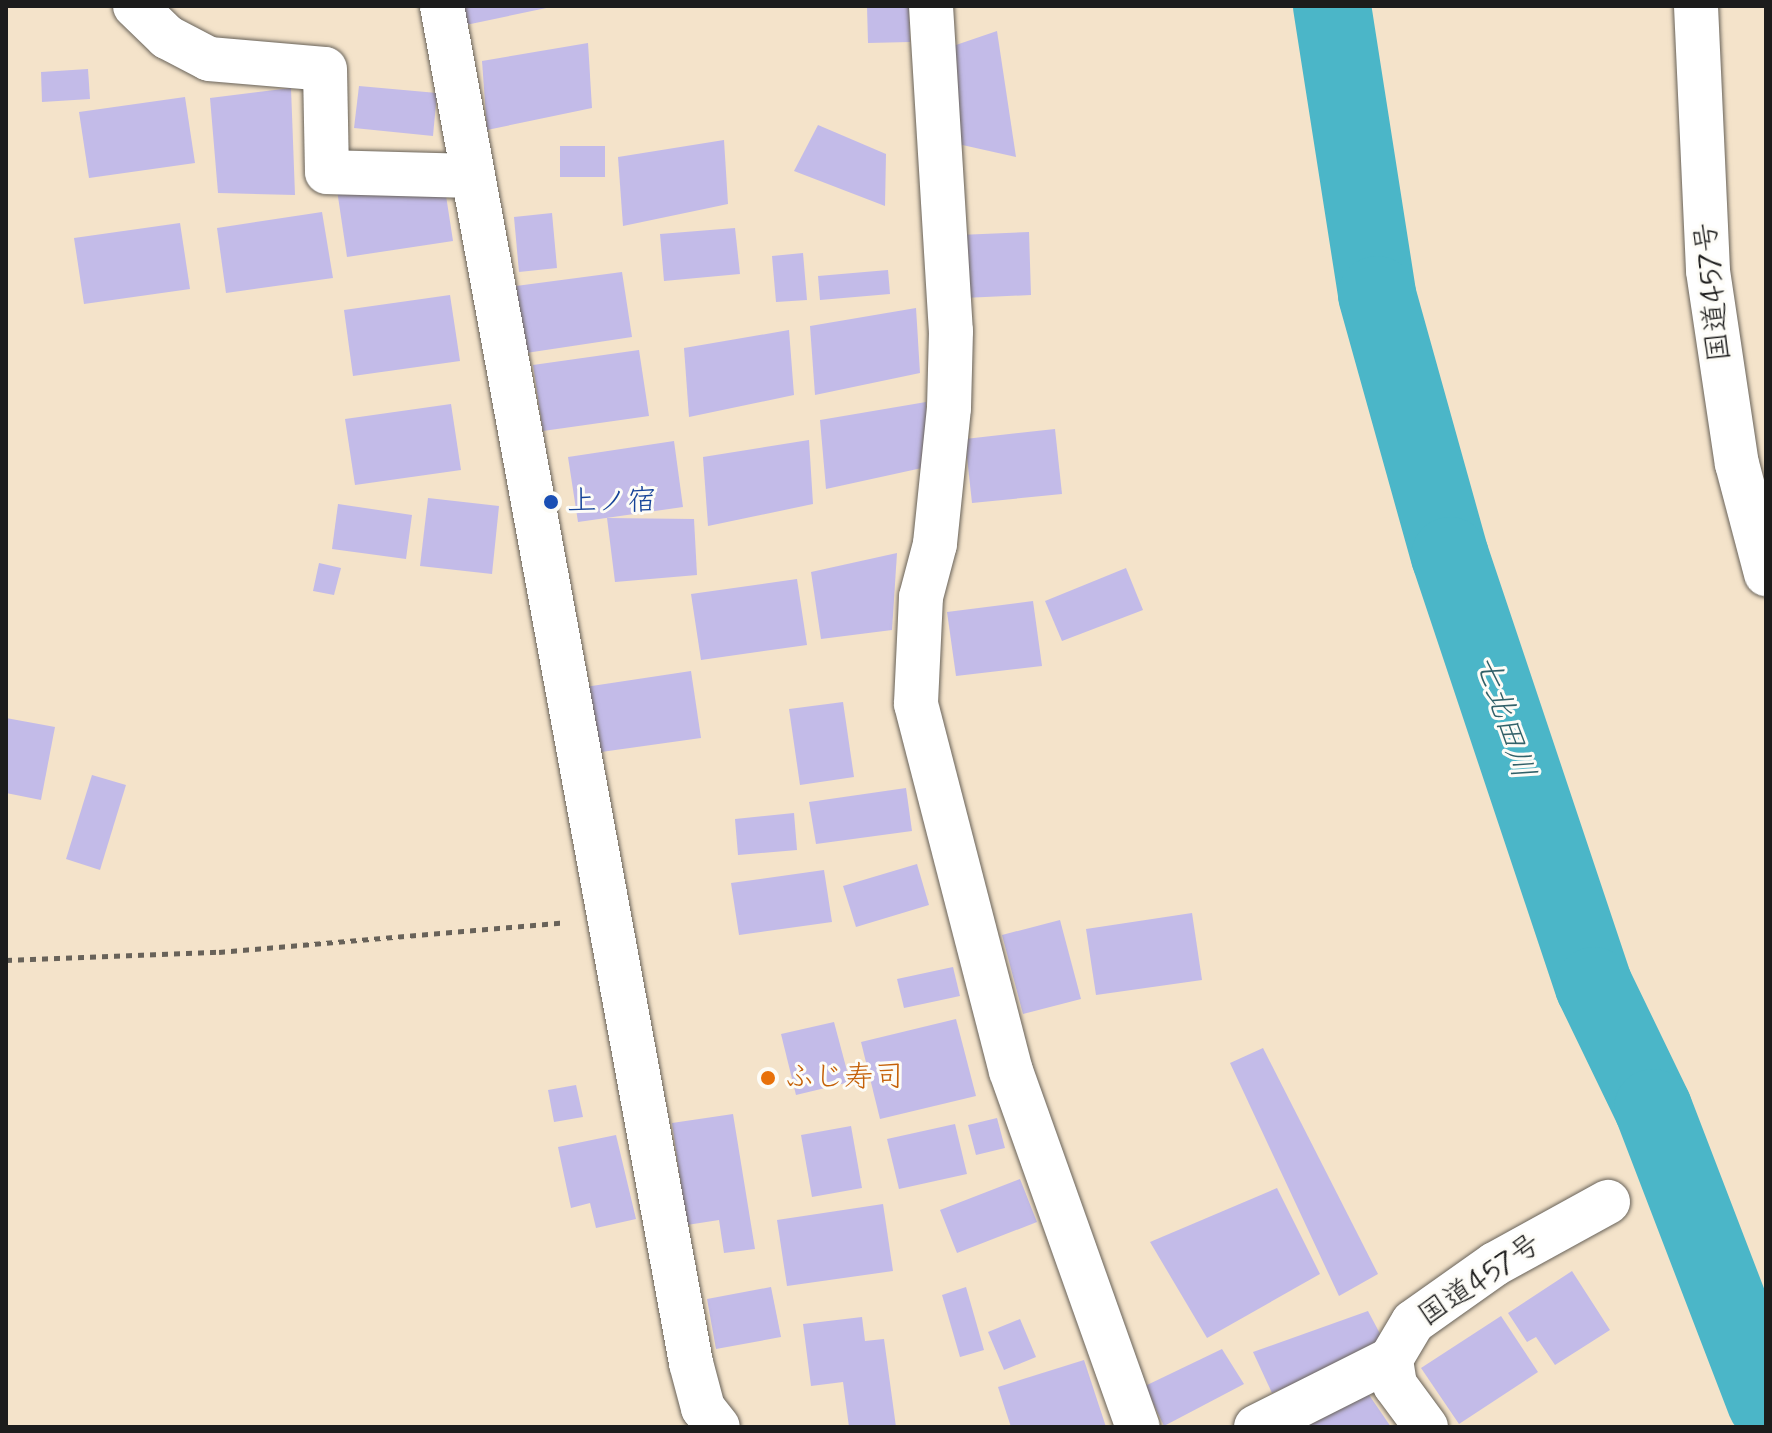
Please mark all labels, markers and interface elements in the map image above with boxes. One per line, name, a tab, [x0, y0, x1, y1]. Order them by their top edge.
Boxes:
street label: 国道457号	[1689, 220, 1739, 364]
place label: 上ノ宿	[567, 484, 657, 520]
marker: 上ノ宿	[542, 493, 560, 511]
water label: 七北田川	[1466, 650, 1542, 784]
place label: ふじ寿司	[784, 1060, 904, 1096]
marker: ふじ寿司	[759, 1069, 777, 1087]
street label: 国道457号	[1412, 1227, 1548, 1335]

